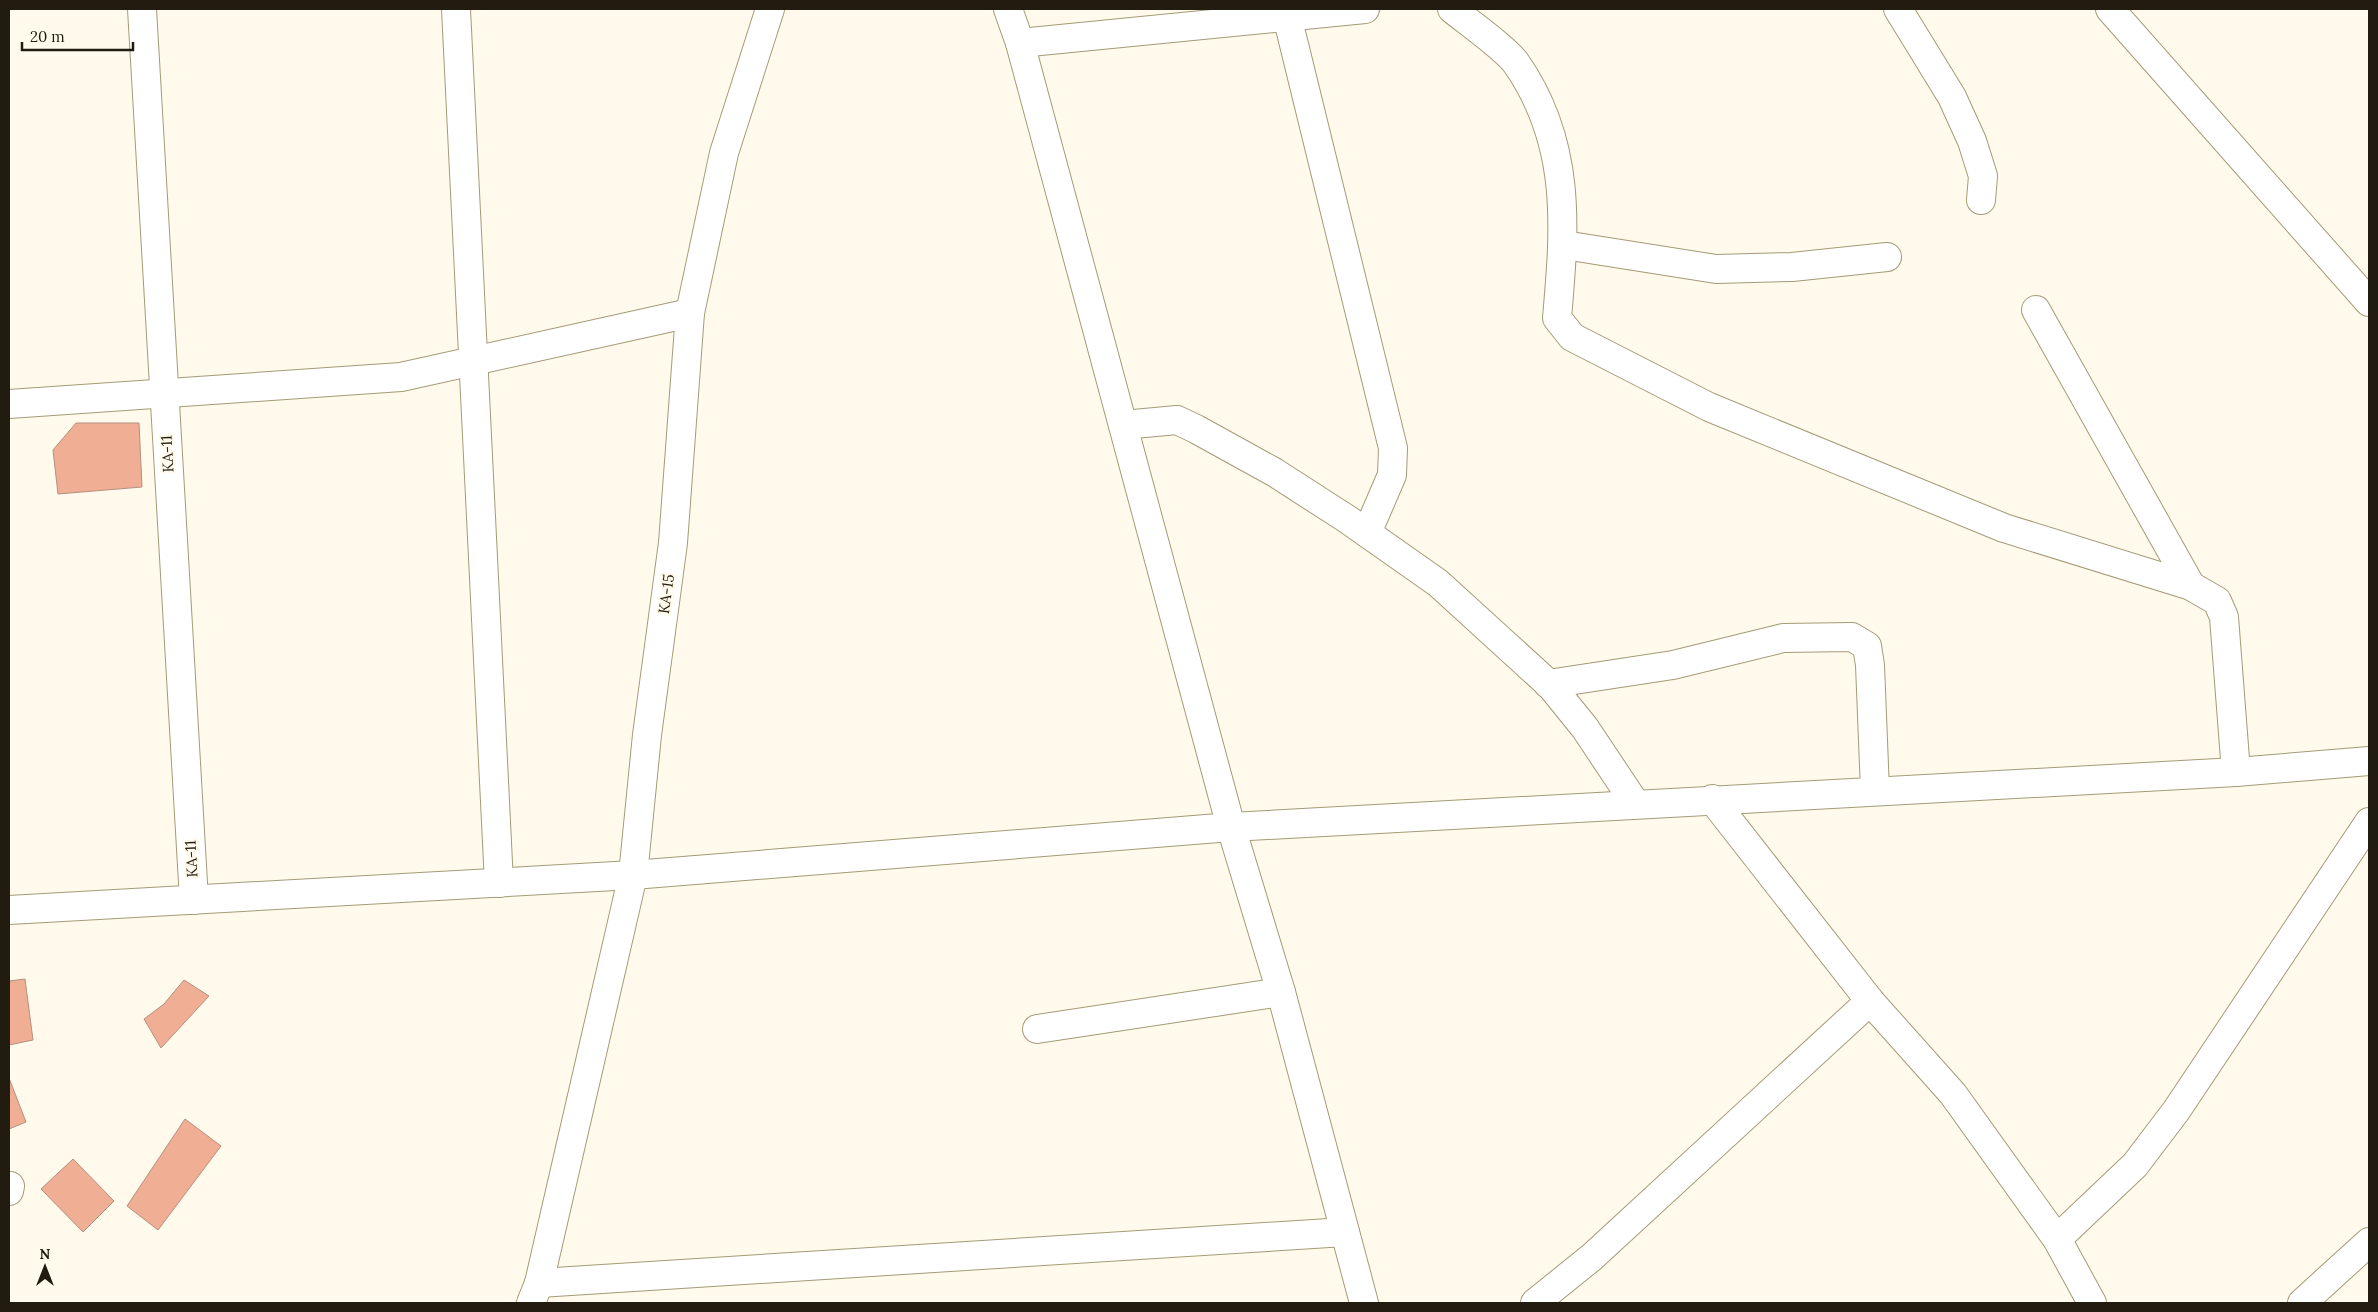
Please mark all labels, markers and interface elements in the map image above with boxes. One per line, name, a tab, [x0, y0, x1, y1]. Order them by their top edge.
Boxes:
scale bar	[22, 20, 134, 52]
text: 20 m	[30, 27, 65, 46]
street label: KA-11	[157, 435, 177, 473]
street label: KA-15	[654, 573, 678, 615]
street label: KA-11	[181, 840, 201, 878]
north arrow	[20, 1242, 70, 1292]
text: N	[40, 1245, 51, 1263]

